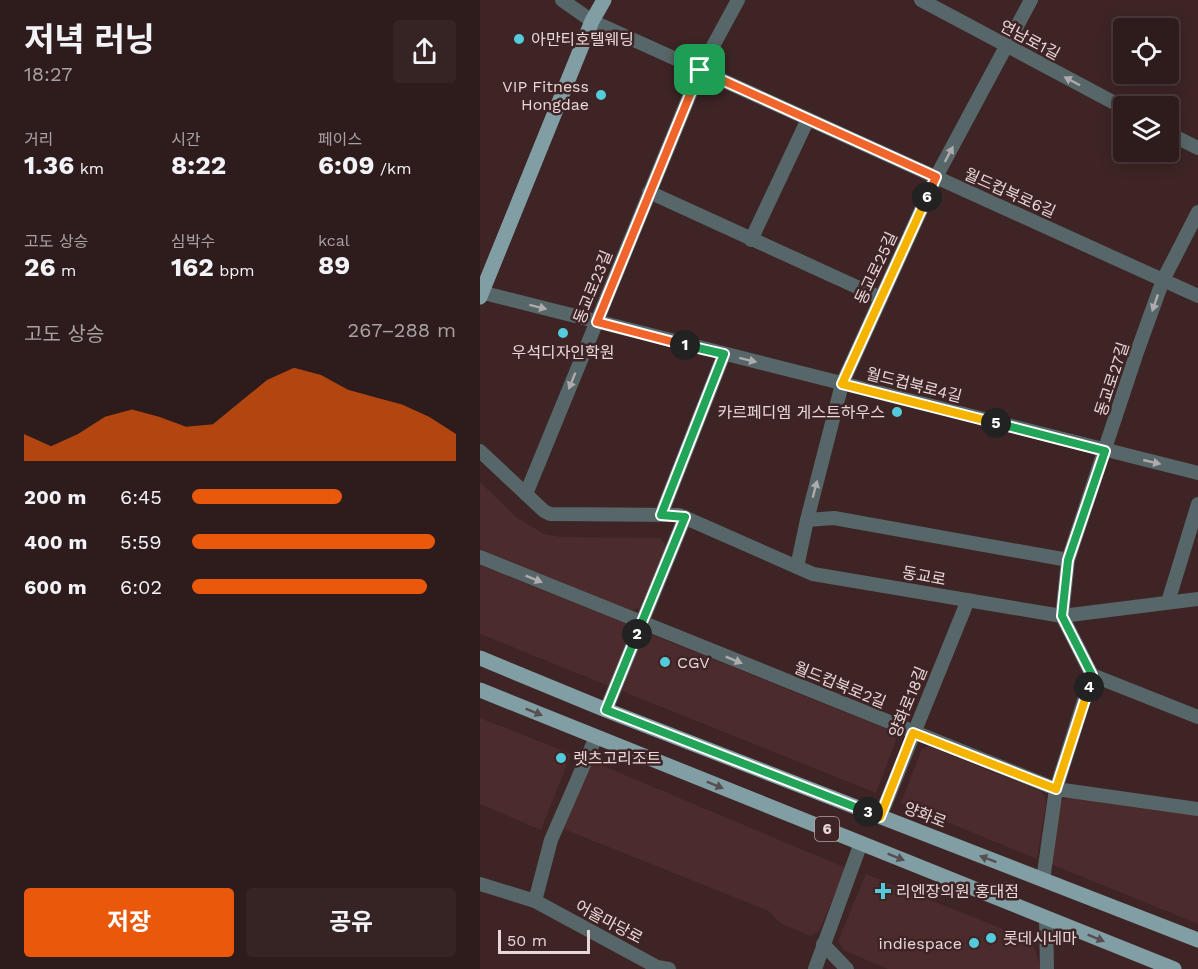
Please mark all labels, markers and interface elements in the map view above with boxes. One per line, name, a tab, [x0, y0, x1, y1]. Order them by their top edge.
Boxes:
street label: 연남로1길	[997, 16, 1063, 64]
map controls	[1113, 18, 1179, 162]
button: locate	[1113, 18, 1179, 84]
text: 저녁 러닝	[24, 20, 155, 59]
button: share	[393, 20, 456, 83]
place label: 아만티호텔웨딩	[531, 30, 634, 49]
marker: 아만티호텔웨딩	[512, 32, 526, 46]
pin	[674, 44, 725, 95]
icon: arrive	[683, 53, 716, 86]
text: 18:27	[24, 62, 73, 86]
one-way arrow	[1063, 76, 1080, 86]
place label: VIP Fitness Hongdae	[502, 77, 589, 114]
marker: VIP Fitness Hongdae	[594, 88, 608, 102]
button: layers	[1113, 96, 1179, 162]
text: 거리	[24, 130, 53, 149]
text: 시간	[171, 130, 200, 149]
text: 페이스	[318, 130, 362, 149]
one-way arrow	[944, 145, 954, 162]
text: 1.36	[24, 150, 74, 180]
text: 8:22	[171, 150, 226, 180]
text: 6:09	[318, 150, 375, 180]
text: km	[74, 159, 104, 178]
text: /km	[375, 159, 411, 178]
street label: 월드컵북로6길	[961, 164, 1059, 222]
pin: 6	[912, 182, 942, 212]
text: 6	[922, 187, 932, 206]
street label: 동교로25길	[851, 229, 901, 307]
text: kcal	[318, 231, 350, 250]
text: 고도 상승	[24, 232, 88, 251]
text: 심박수	[171, 232, 215, 251]
street label: 동교로23길	[570, 247, 616, 327]
text: 89	[318, 250, 350, 280]
text: 26	[24, 252, 56, 282]
text: 162	[171, 252, 214, 282]
text: m	[56, 261, 76, 280]
text: bpm	[214, 261, 255, 280]
one-way arrow	[1149, 294, 1159, 312]
one-way arrow	[529, 303, 548, 313]
text: 267–288 m	[348, 318, 456, 342]
text: 고도 상승	[24, 322, 104, 346]
marker: 우석디자인학원	[556, 326, 570, 340]
pin: 1	[670, 330, 700, 360]
text: 1	[682, 335, 688, 354]
street label: 동교로27길	[1091, 340, 1133, 418]
place label: 우석디자인학원	[511, 343, 615, 362]
one-way arrow	[739, 356, 757, 366]
street label: 월드컵북로4길	[864, 364, 964, 406]
one-way arrow	[567, 372, 577, 390]
place label: 카르페디엠 게스트하우스	[718, 403, 885, 422]
marker: 카르페디엠 게스트하우스	[890, 405, 904, 419]
pin: 5	[981, 408, 1011, 438]
text: 5	[991, 413, 1001, 432]
one-way arrow	[1143, 458, 1162, 467]
one-way arrow	[810, 480, 820, 499]
text: 200 m	[24, 485, 86, 509]
text: 6:45	[120, 485, 162, 509]
text: 400 m	[24, 530, 87, 554]
text: 5:59	[120, 530, 162, 554]
street label: 동교로	[901, 563, 948, 589]
one-way arrow	[526, 574, 544, 584]
text: 600 m	[24, 575, 87, 599]
text: 6:02	[120, 575, 162, 599]
pin: 2	[622, 619, 652, 649]
text: 2	[632, 624, 642, 643]
place label: CGV	[677, 653, 710, 672]
marker: CGV	[658, 655, 672, 669]
one-way arrow	[726, 655, 744, 665]
street label: 월드컵북로2길	[791, 658, 889, 712]
street label: 양화로18길	[885, 664, 931, 740]
pin: 4	[1074, 672, 1104, 702]
text: 4	[1084, 677, 1094, 696]
one-way arrow	[526, 707, 544, 717]
place label: 렛츠고리조트	[573, 749, 661, 768]
marker: 렛츠고리조트	[554, 751, 568, 765]
one-way arrow	[706, 781, 724, 790]
pin: 3	[853, 797, 883, 827]
street label: 양화로	[901, 798, 949, 832]
text: 3	[863, 802, 873, 821]
road number: 6	[815, 817, 839, 841]
one-way arrow	[887, 853, 905, 862]
one-way arrow	[979, 854, 997, 864]
marker: 리엔장의원 홍대점	[874, 882, 892, 900]
place label: 리엔장의원 홍대점	[896, 882, 1019, 901]
button: 저장	[24, 888, 234, 957]
button: 공유	[246, 888, 456, 957]
street label: 어울마당로	[572, 896, 646, 948]
scale bar	[498, 927, 590, 954]
place label: 롯데시네마	[1003, 929, 1077, 948]
text: 50 m	[507, 931, 547, 950]
marker: 롯데시네마	[984, 931, 998, 945]
one-way arrow	[1088, 933, 1106, 943]
place label: indiespace	[879, 934, 962, 953]
marker: indiespace	[967, 936, 981, 950]

